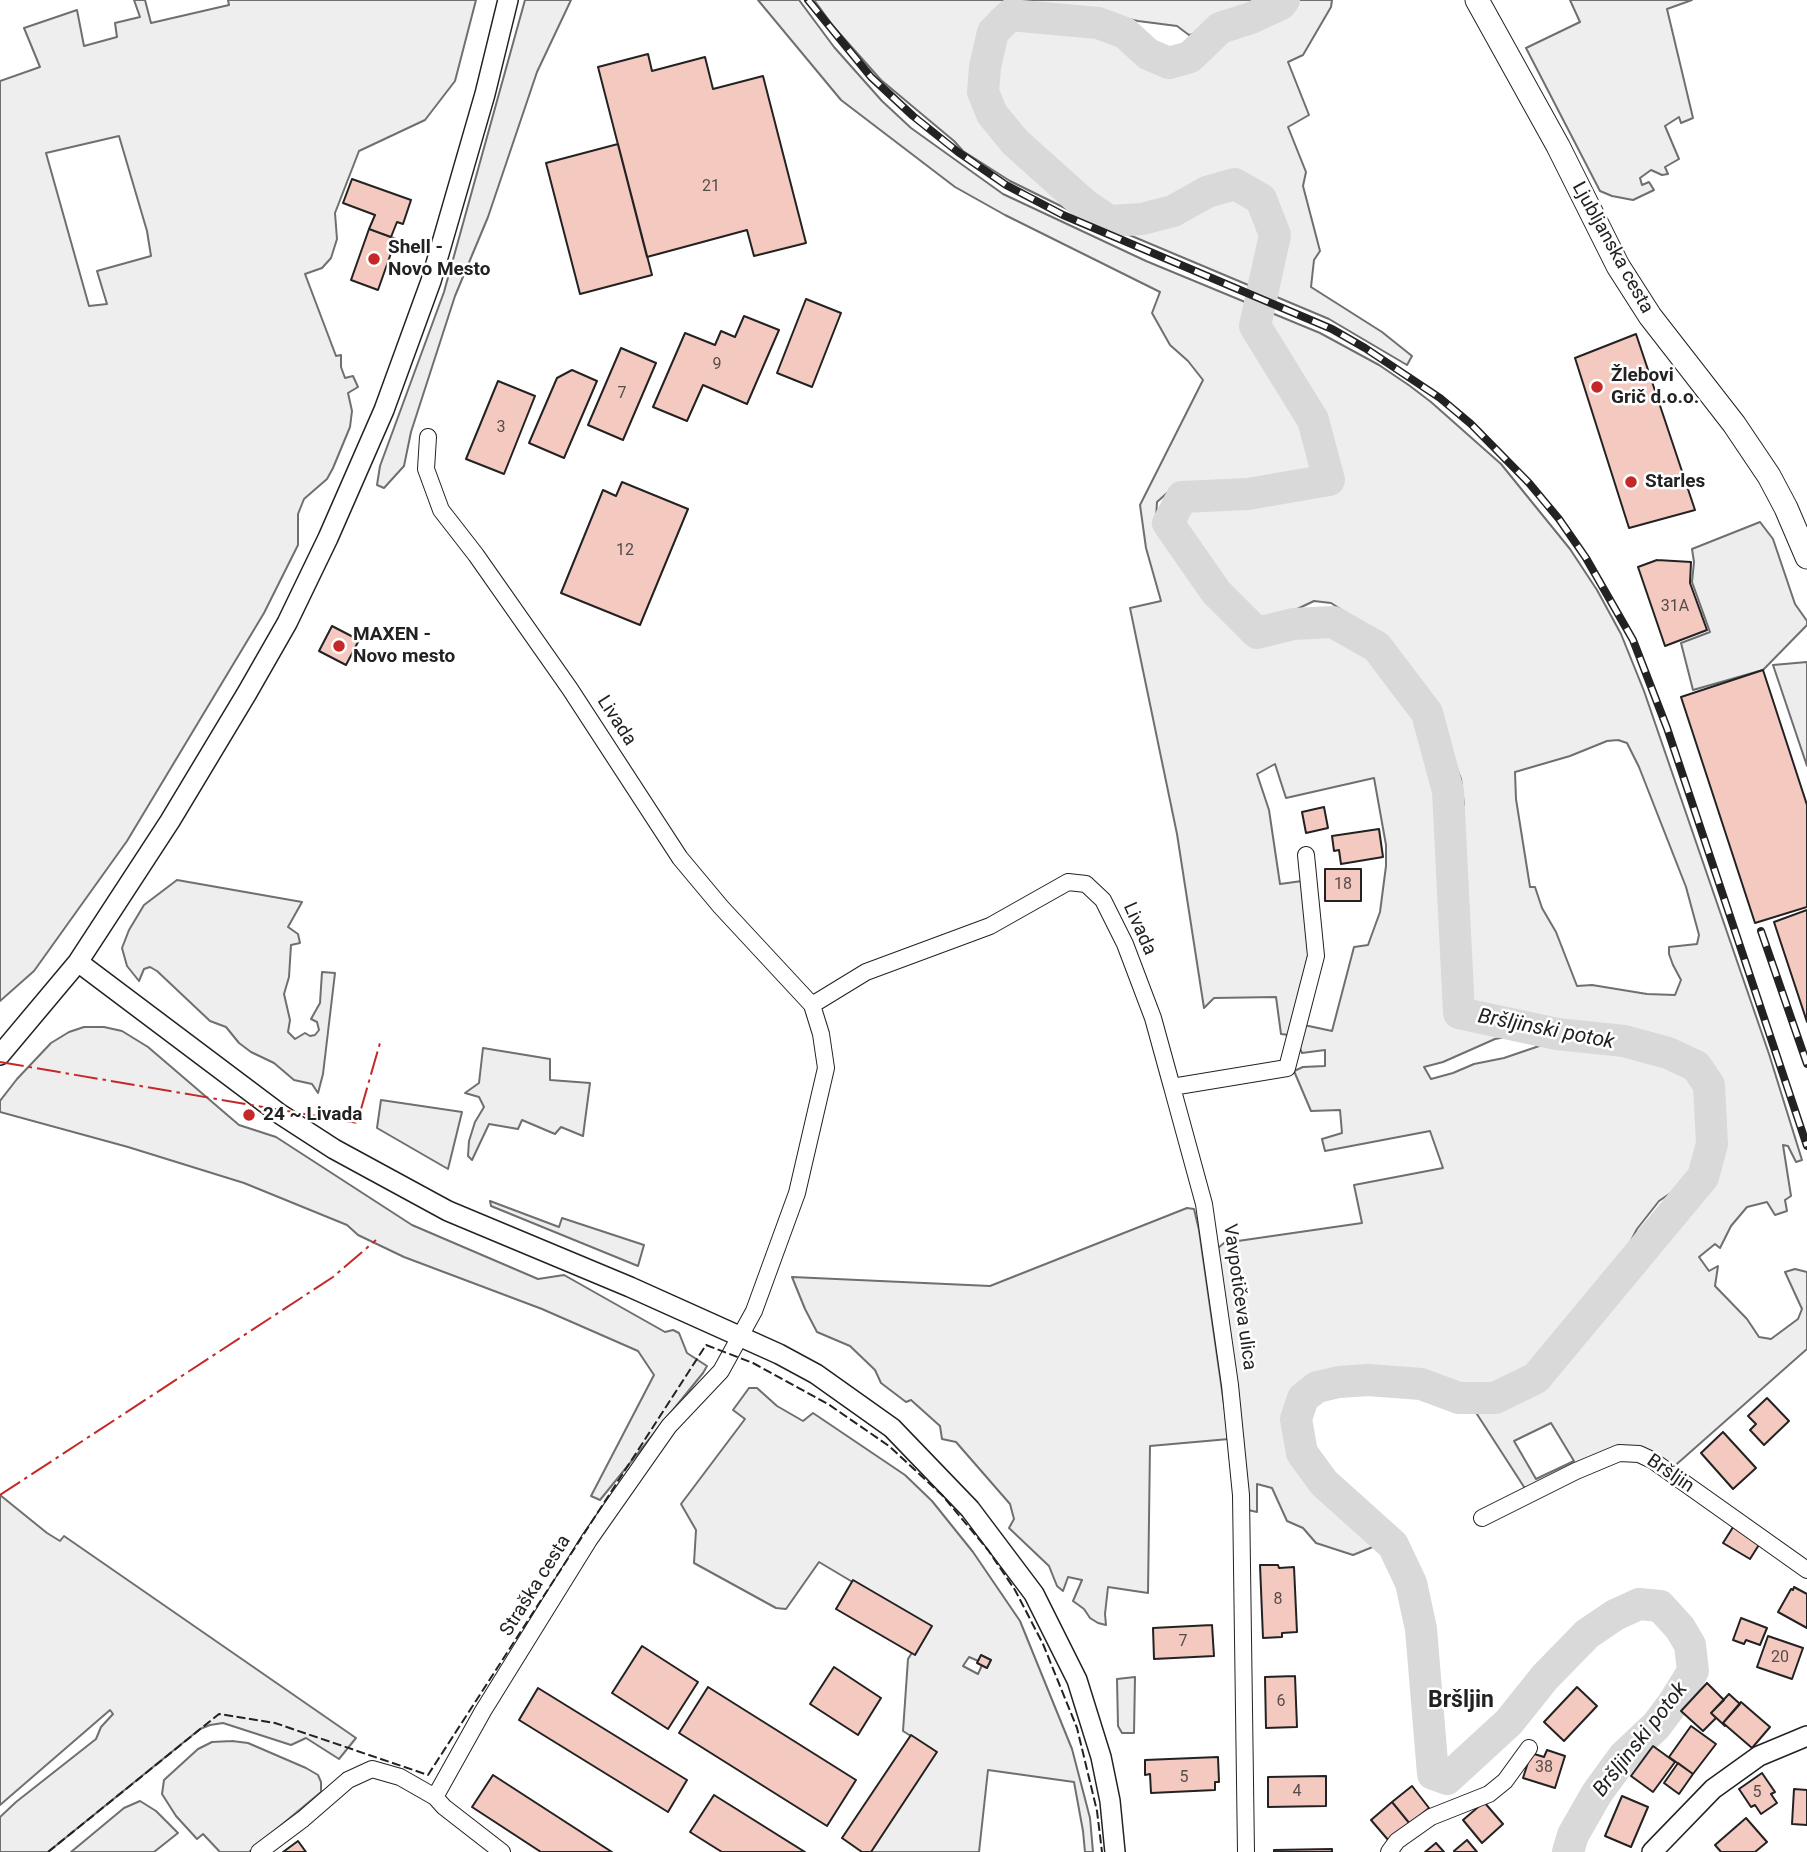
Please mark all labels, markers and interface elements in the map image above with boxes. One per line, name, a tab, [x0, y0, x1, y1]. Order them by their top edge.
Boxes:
house number: 21	[702, 177, 720, 197]
street label: Ljubljanska cesta	[1566, 178, 1658, 318]
place label: Shell - Novo Mesto	[388, 237, 490, 281]
marker: Shell - Novo Mesto	[366, 251, 382, 267]
house number: 9	[713, 355, 721, 375]
place label: Žlebovi Grič d.o.o.	[1611, 365, 1699, 409]
marker: Žlebovi Grič d.o.o.	[1589, 379, 1605, 395]
house number: 7	[618, 384, 626, 404]
house number: 3	[497, 418, 505, 438]
place label: Starles	[1645, 471, 1705, 493]
marker: Starles	[1623, 474, 1639, 490]
house number: 12	[616, 541, 634, 561]
house number: 31A	[1661, 597, 1689, 617]
place label: MAXEN - Novo mesto	[353, 624, 455, 668]
marker: MAXEN - Novo mesto	[331, 638, 347, 654]
street label: Livada	[591, 692, 641, 750]
house number: 18	[1334, 875, 1352, 895]
street label: Livada	[1117, 899, 1161, 959]
water label: Bršljinski potok	[1476, 1004, 1616, 1056]
place label: 24 ~ Livada	[263, 1104, 362, 1126]
marker: 24 ~ Livada	[241, 1107, 257, 1123]
street label: Vavpotičeva ulica	[1217, 1222, 1261, 1372]
street label: Bršljin	[1642, 1450, 1698, 1498]
street label: Straška cesta	[496, 1531, 576, 1641]
house number: 8	[1274, 1590, 1282, 1610]
house number: 7	[1179, 1632, 1187, 1652]
house number: 20	[1771, 1648, 1789, 1668]
water label: Bršljinski potok	[1588, 1678, 1694, 1802]
district label: Bršljin	[1428, 1687, 1494, 1715]
house number: 6	[1277, 1692, 1285, 1712]
house number: 38	[1535, 1758, 1553, 1778]
house number: 5	[1180, 1768, 1188, 1788]
house number: 4	[1293, 1782, 1301, 1802]
house number: 5	[1753, 1783, 1761, 1803]

